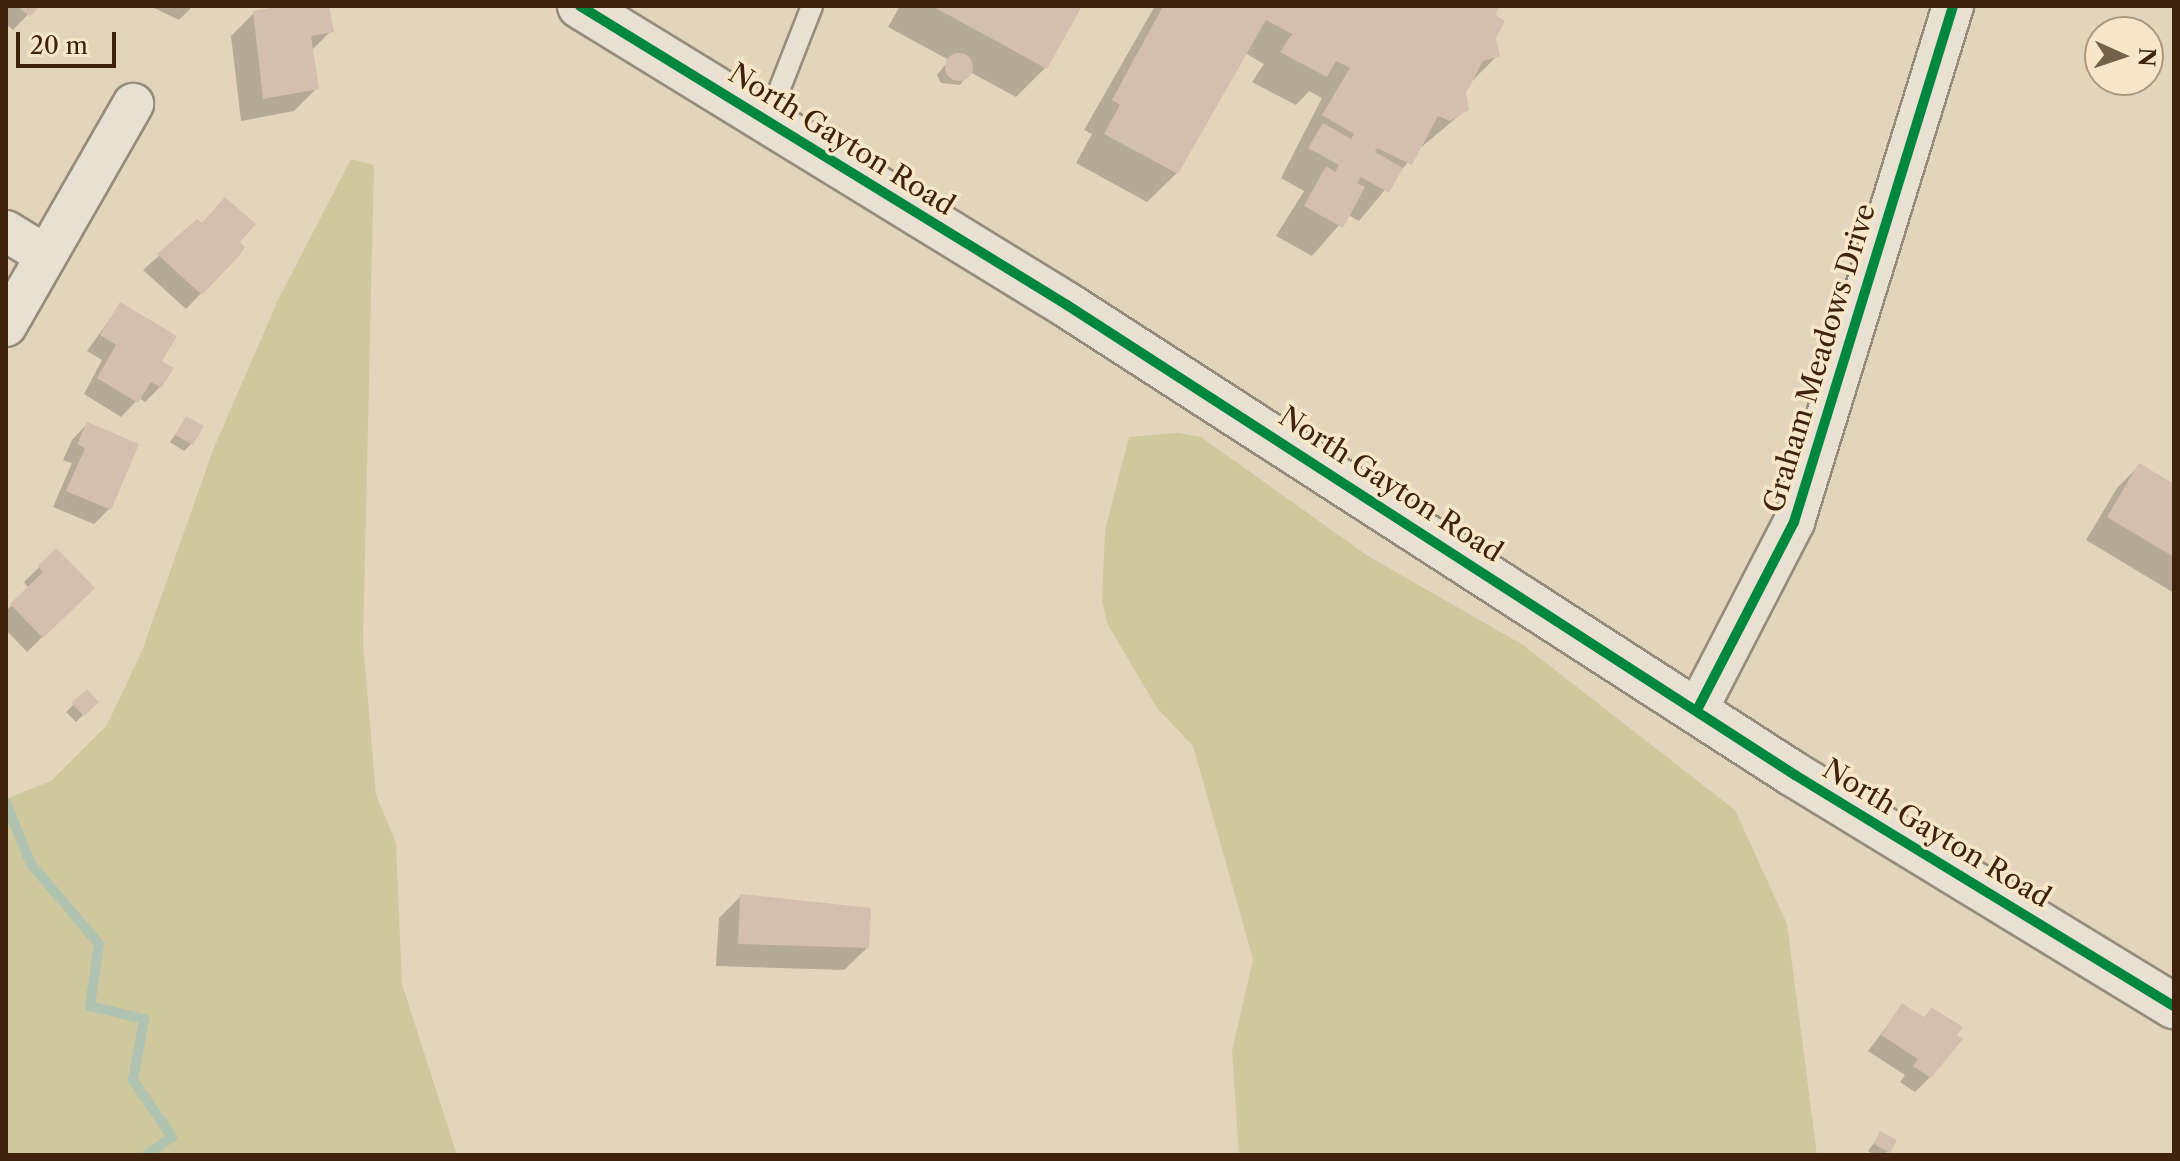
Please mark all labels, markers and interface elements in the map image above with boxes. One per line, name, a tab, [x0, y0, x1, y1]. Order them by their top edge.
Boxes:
scale bar	[20, 16, 120, 66]
north arrow	[2084, 16, 2164, 96]
text: 20 m	[30, 31, 88, 60]
text: N	[2132, 47, 2160, 67]
street label: North Gayton Road	[723, 56, 961, 222]
street label: Graham Meadows Drive	[1756, 199, 1882, 517]
street label: North Gayton Road	[1273, 399, 1509, 569]
street label: North Gayton Road	[1817, 752, 2057, 914]

